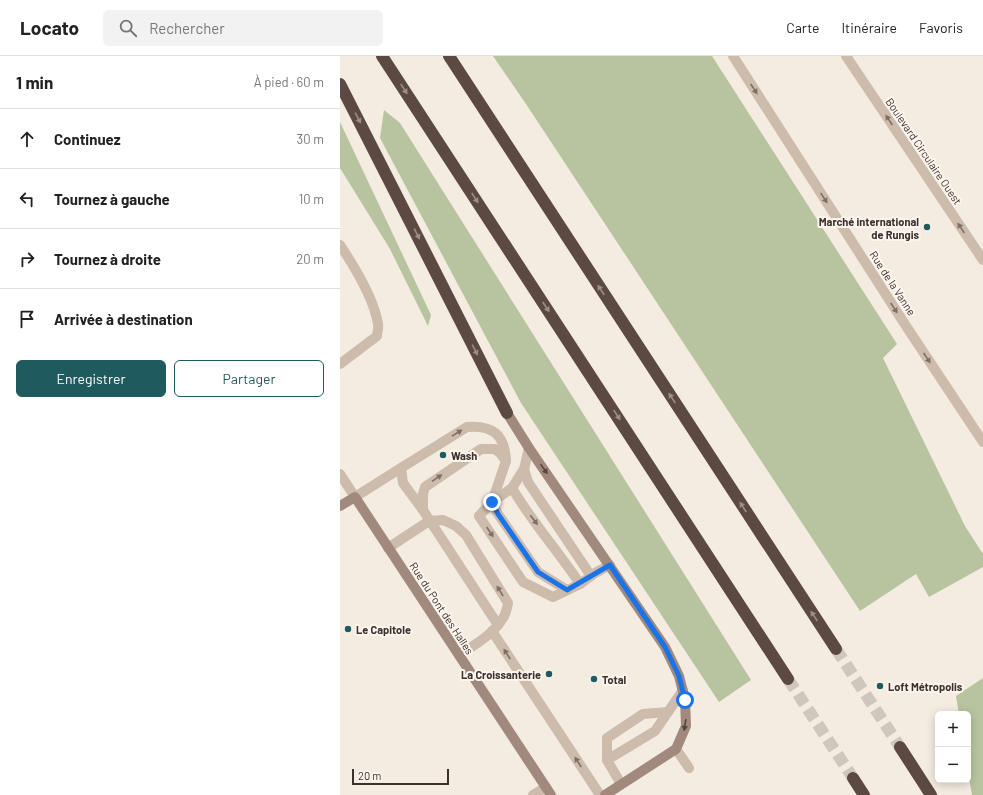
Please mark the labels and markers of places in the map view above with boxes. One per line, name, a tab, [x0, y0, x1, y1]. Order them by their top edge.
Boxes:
place label: Marché international de Rungis	[819, 215, 919, 241]
marker: Marché international de Rungis	[922, 222, 932, 232]
place label: Wash	[451, 449, 477, 462]
marker: Wash	[438, 450, 448, 460]
place label: Le Capitole	[356, 623, 411, 636]
marker: Le Capitole	[343, 624, 353, 634]
place label: La Croissanterie	[461, 668, 541, 681]
marker: La Croissanterie	[544, 669, 554, 679]
place label: Total	[602, 673, 626, 686]
marker: Total	[589, 674, 599, 684]
place label: Loft Métropolis	[888, 680, 963, 693]
marker: Loft Métropolis	[875, 681, 885, 691]

